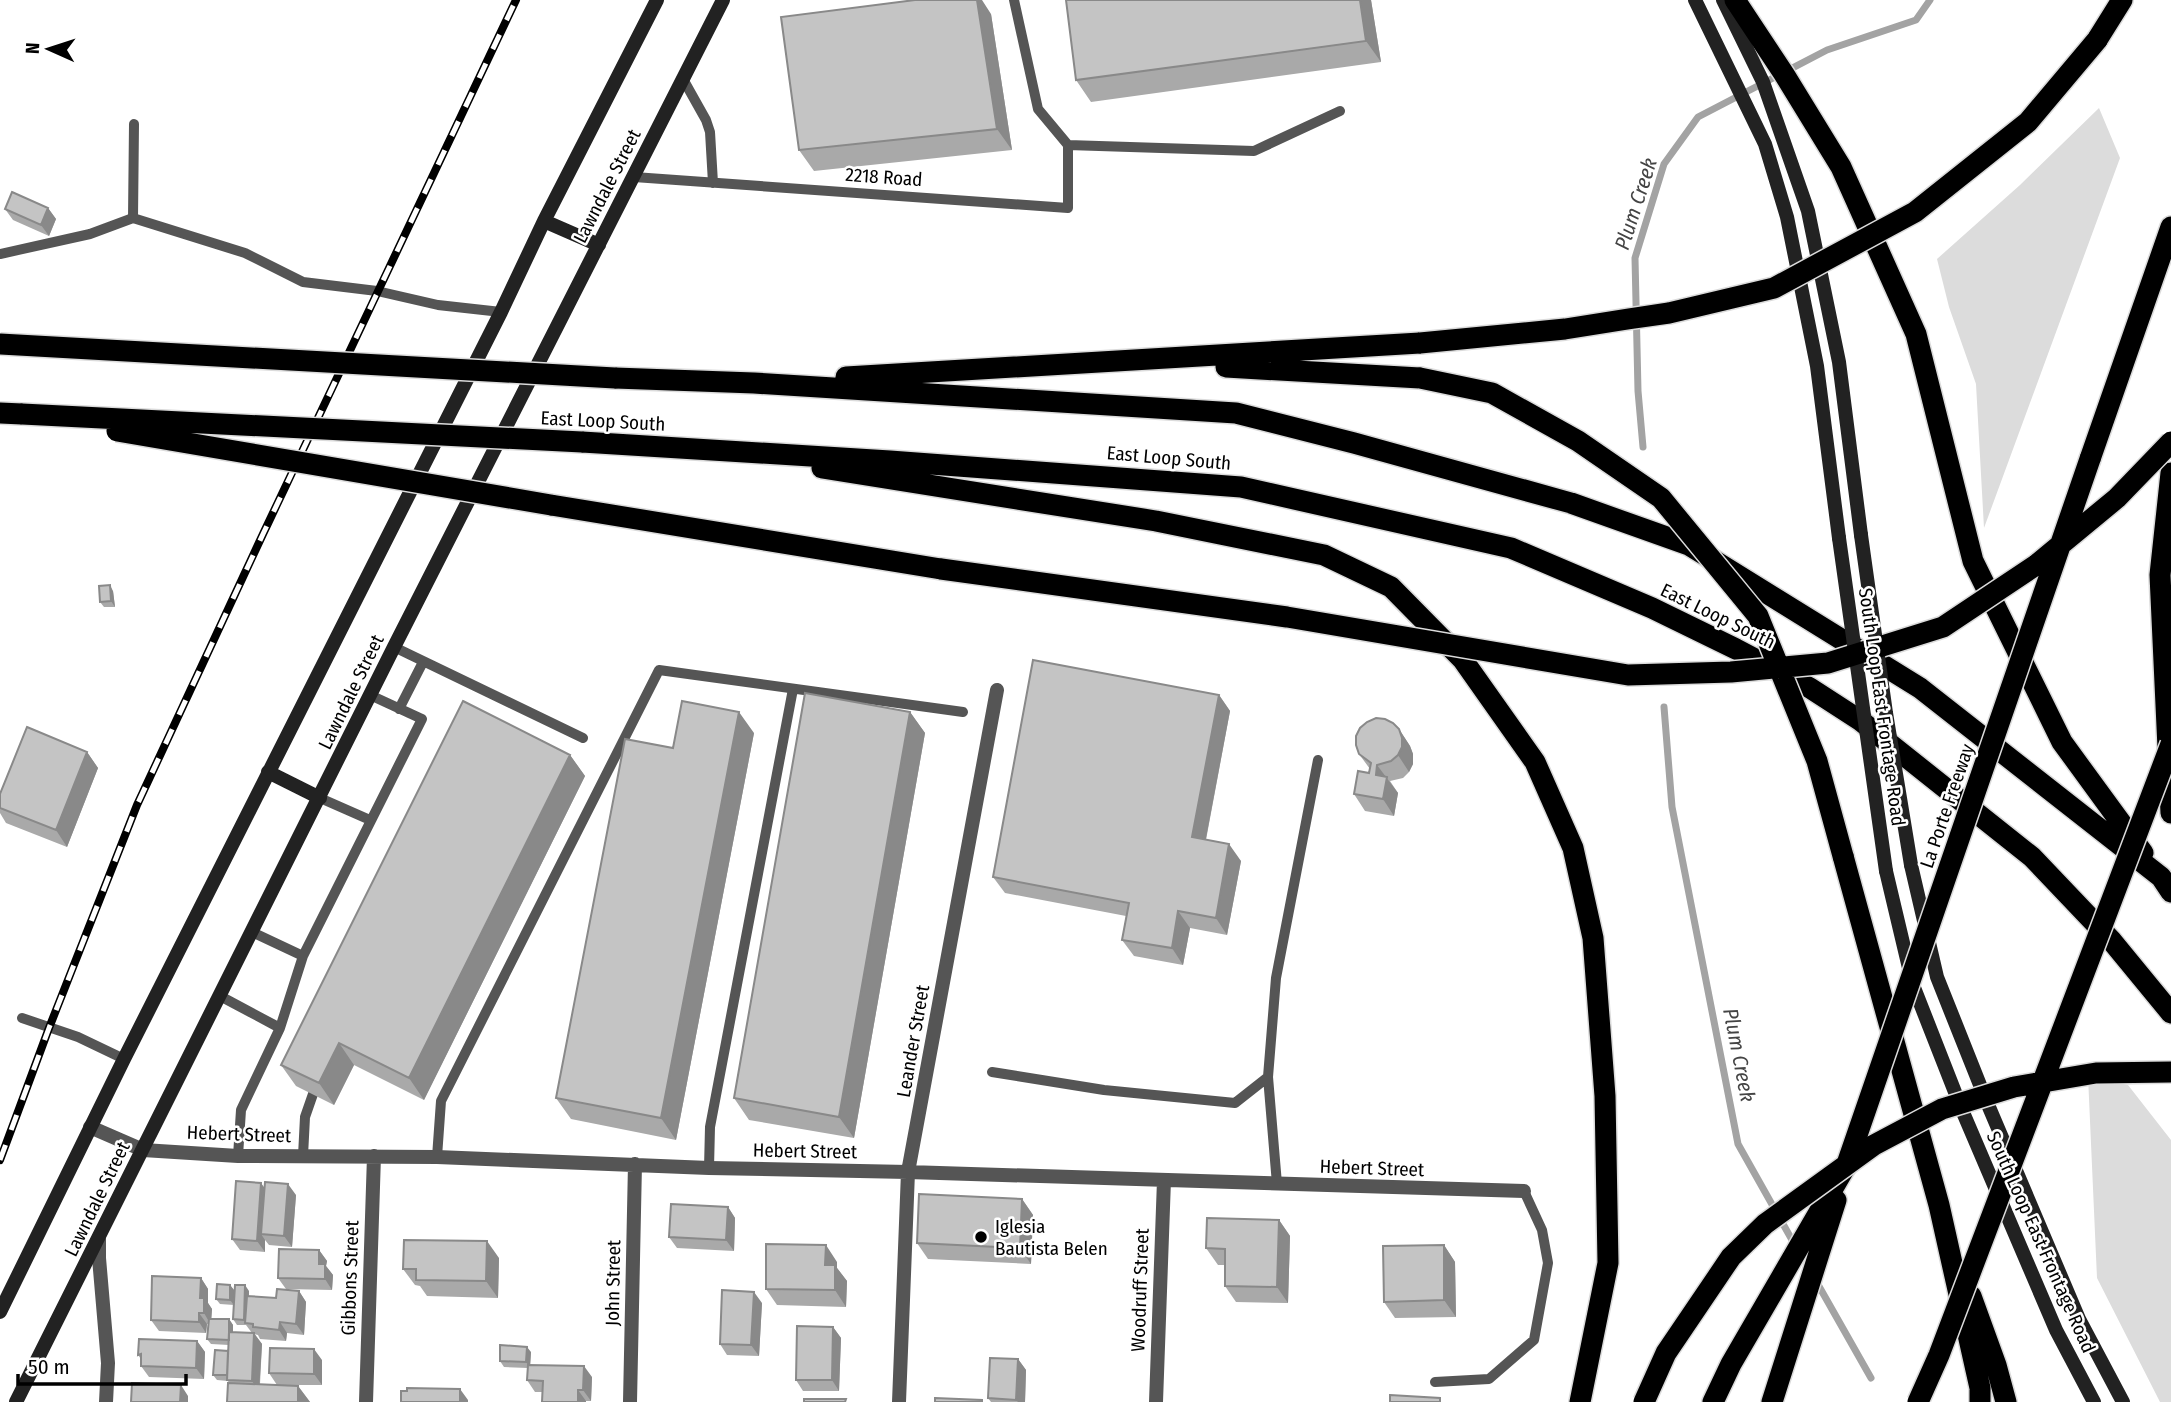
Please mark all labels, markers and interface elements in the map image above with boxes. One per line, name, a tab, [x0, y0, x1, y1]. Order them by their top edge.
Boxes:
north arrow	[14, 14, 84, 84]
text: N	[21, 42, 44, 54]
street label: Lawndale Street	[568, 125, 646, 247]
water label: Plum Creek	[1609, 155, 1663, 253]
street label: 2218 Road	[845, 163, 923, 191]
street label: East Loop South	[540, 406, 666, 436]
street label: East Loop South	[1106, 441, 1232, 475]
street label: East Loop South	[1657, 578, 1779, 654]
street label: South Loop East Frontage Road	[1854, 587, 1910, 827]
street label: Lawndale Street	[313, 630, 389, 753]
street label: La Porte Freeway	[1915, 740, 1979, 871]
street label: Leander Street	[892, 982, 934, 1099]
water label: Plum Creek	[1717, 1006, 1761, 1104]
street label: Hebert Street	[186, 1121, 292, 1147]
street label: South Loop East Frontage Road	[1982, 1128, 2100, 1356]
street label: Lawndale Street	[59, 1137, 135, 1260]
street label: Hebert Street	[753, 1139, 858, 1163]
street label: Hebert Street	[1319, 1155, 1425, 1181]
place label: Iglesia Bautista Belen	[995, 1215, 1108, 1260]
street label: Gibbons Street	[336, 1219, 364, 1336]
street label: Woodruff Street	[1126, 1227, 1154, 1352]
marker: Iglesia Bautista Belen	[973, 1229, 989, 1245]
street label: John Street	[601, 1239, 625, 1326]
scale bar	[18, 1342, 186, 1386]
text: 50 m	[28, 1354, 70, 1380]

